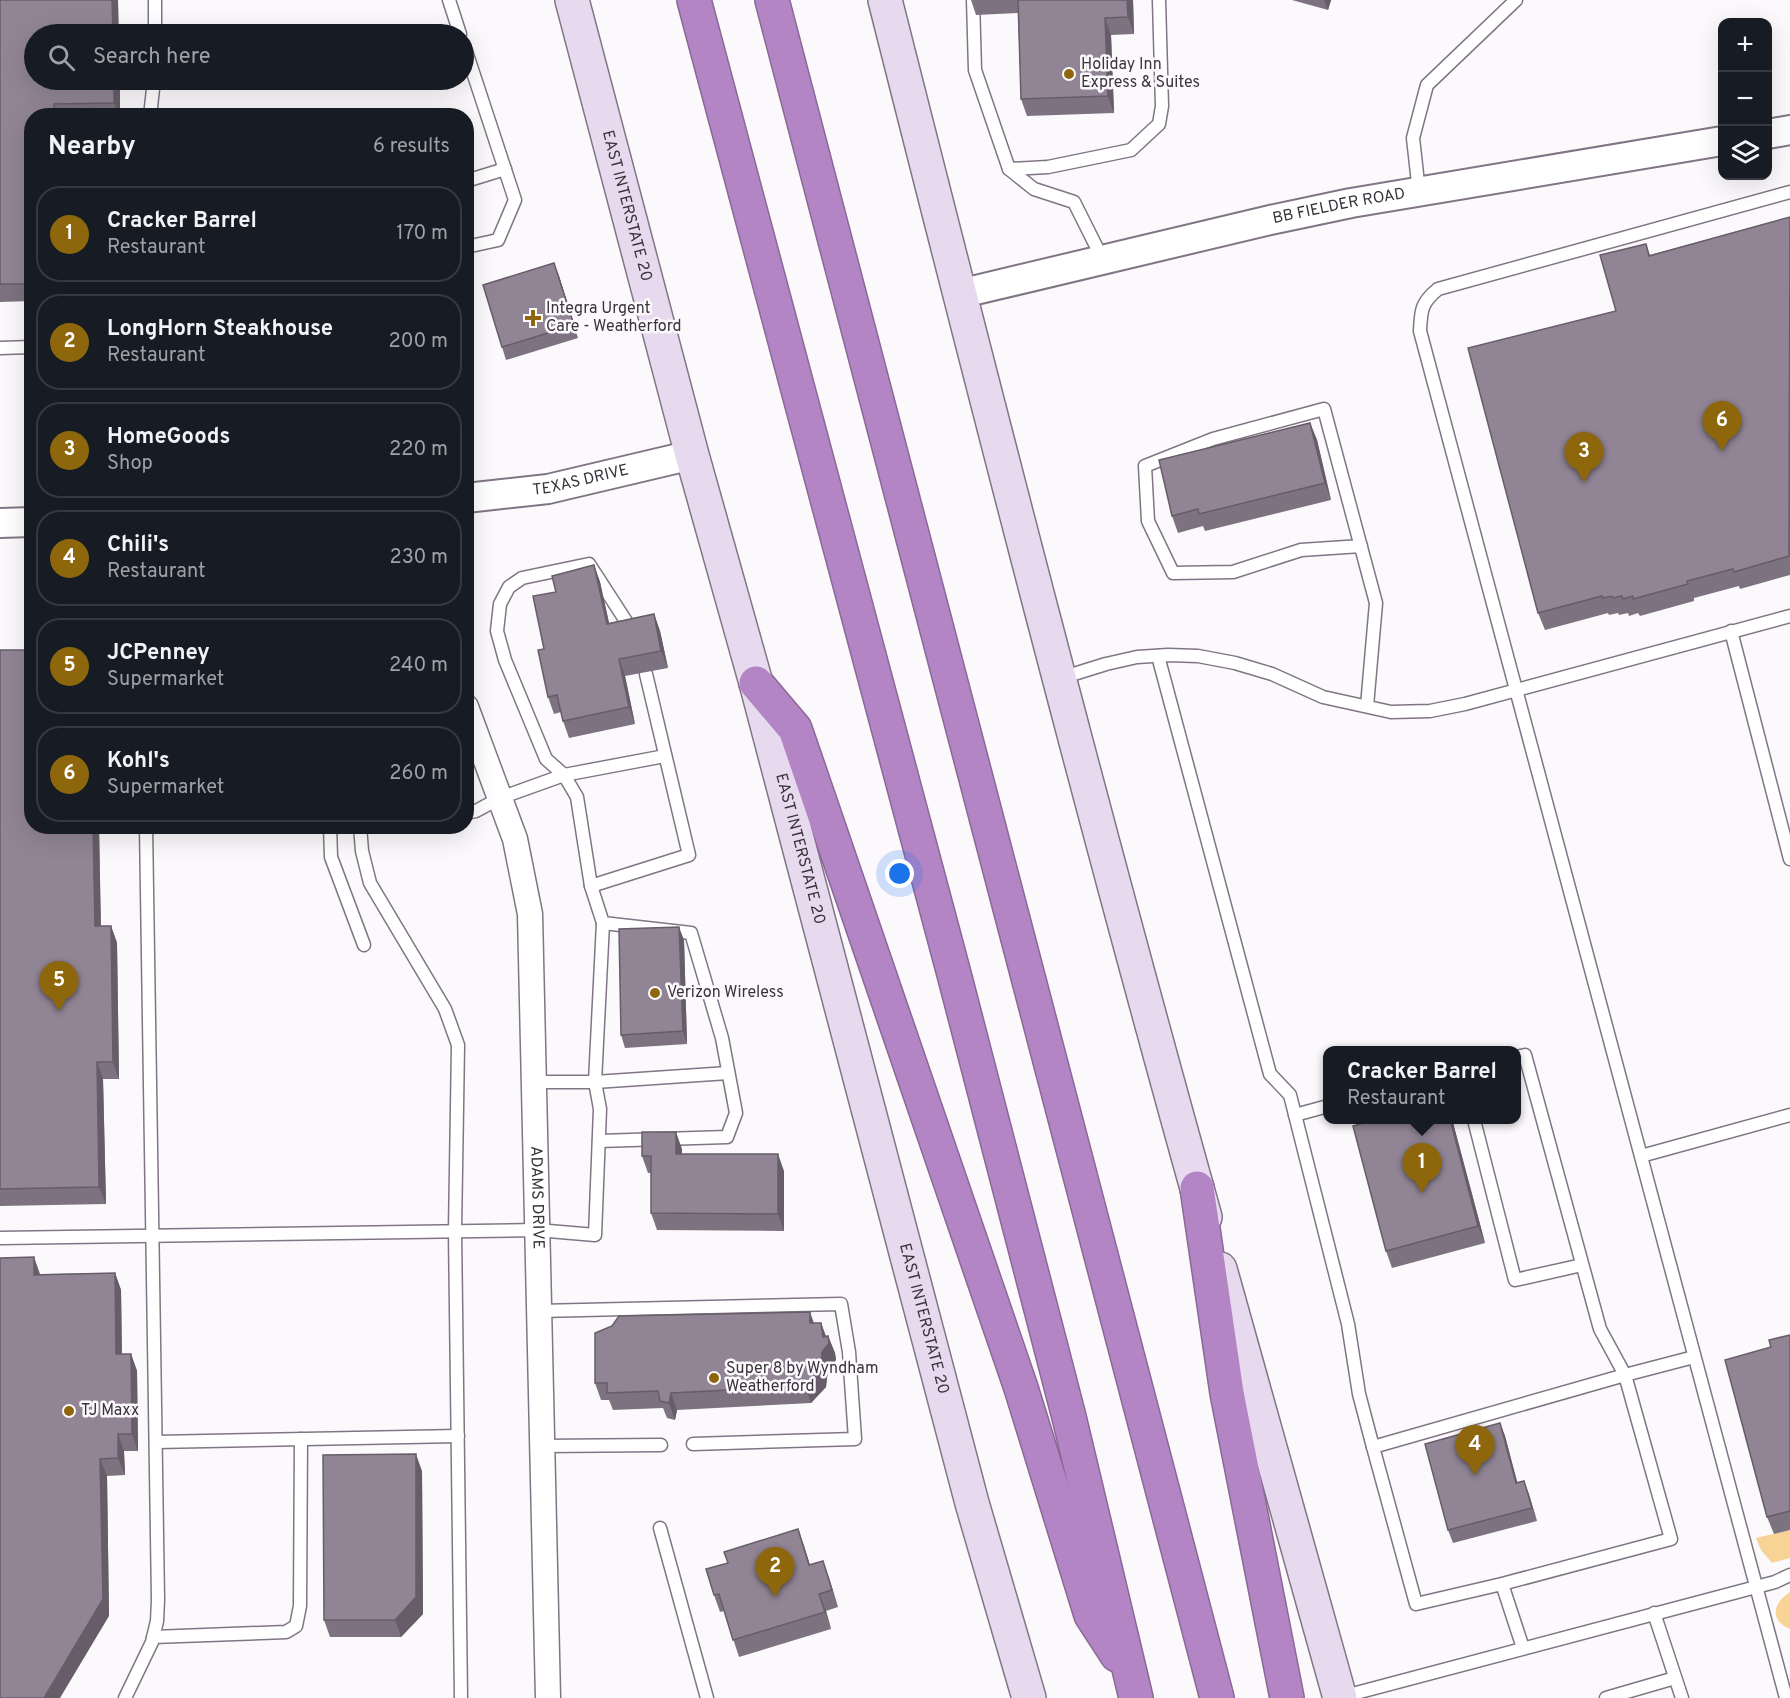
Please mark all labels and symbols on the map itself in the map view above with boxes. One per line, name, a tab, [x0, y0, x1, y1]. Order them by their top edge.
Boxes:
place label: Holiday Inn Express & Suites	[1081, 55, 1200, 93]
marker: Holiday Inn Express & Suites	[1062, 67, 1076, 81]
street label: EAST INTERSTATE 20	[597, 128, 656, 284]
street label: BB FIELDER ROAD	[1271, 184, 1407, 229]
place label: Integra Urgent Care - Weatherford	[546, 299, 682, 337]
marker: Integra Urgent Care - Weatherford	[524, 309, 542, 327]
pin: 6	[1702, 402, 1742, 451]
pin: 3	[1564, 432, 1604, 482]
street label: TEXAS DRIVE	[532, 460, 631, 501]
street label: EAST INTERSTATE 20	[770, 771, 829, 927]
your location	[885, 859, 914, 888]
pin: 5	[40, 962, 78, 1011]
place label: Verizon Wireless	[667, 983, 784, 1003]
marker: Verizon Wireless	[648, 986, 662, 1000]
pin: 1	[1402, 1144, 1442, 1193]
street label: ADAMS DRIVE	[525, 1146, 548, 1249]
street label: EAST INTERSTATE 20	[894, 1241, 953, 1397]
place label: Super 8 by Wyndham Weatherford	[726, 1359, 879, 1397]
marker: Super 8 by Wyndham Weatherford	[707, 1371, 721, 1385]
place label: TJ Maxx	[81, 1401, 139, 1421]
marker: TJ Maxx	[62, 1404, 76, 1418]
pin: 4	[1456, 1426, 1494, 1475]
pin: 2	[756, 1548, 794, 1597]

